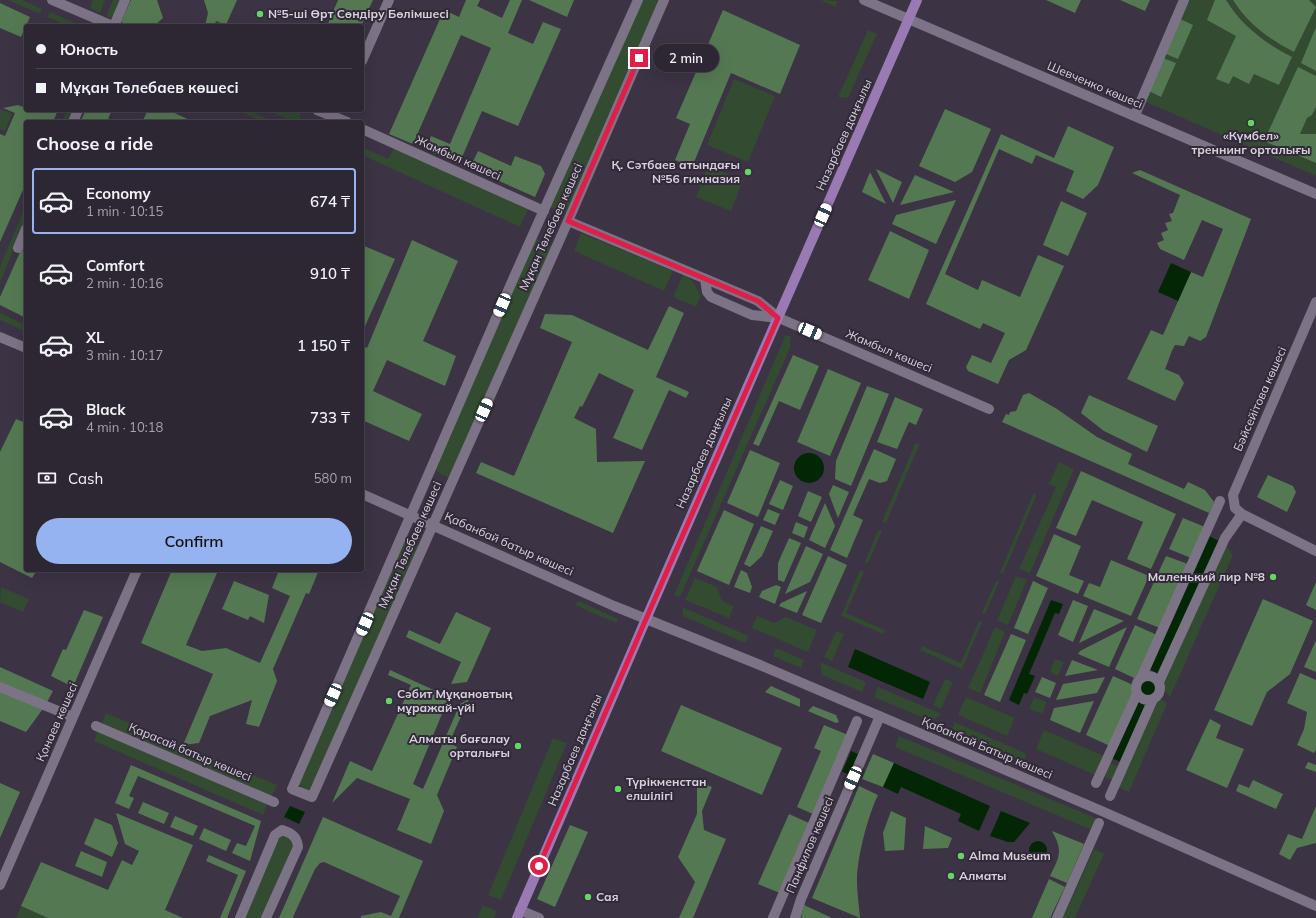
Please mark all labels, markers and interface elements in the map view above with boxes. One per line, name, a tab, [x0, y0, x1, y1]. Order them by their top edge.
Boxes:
place label: №5-ші Өрт Сөндіру Бөлімшесі	[268, 6, 449, 21]
marker: №5-ші Өрт Сөндіру Бөлімшесі	[255, 9, 265, 19]
text: Юность	[60, 40, 118, 59]
callout: 2 min	[653, 44, 719, 72]
route end	[630, 49, 648, 67]
text: 2 min	[669, 50, 703, 66]
street label: Шевченко көшесі	[1045, 58, 1145, 111]
street label: Назарбаев даңғылы	[812, 77, 875, 193]
text: Мұқан Төлебаев көшесі	[60, 78, 239, 97]
marker: «Күмбел» треннинг орталығы	[1246, 118, 1256, 128]
place label: «Күмбел» треннинг орталығы	[1191, 128, 1311, 157]
text: Choose a ride	[36, 132, 153, 155]
street label: Жамбыл көшесі	[413, 132, 503, 183]
place label: Қ. Сәтбаев атындағы №56 гимназия	[612, 157, 740, 186]
street label: Мұқан Төлебаев көшесі	[516, 161, 585, 293]
marker: Қ. Сәтбаев атындағы №56 гимназия	[743, 167, 753, 177]
icon: car	[38, 183, 74, 219]
text: Economy	[86, 184, 151, 203]
text: 674 ₸	[310, 192, 350, 211]
car	[813, 202, 833, 228]
text: 1 min · 10:15	[86, 203, 163, 219]
icon: car	[38, 255, 74, 291]
text: Comfort	[86, 256, 144, 275]
text: 910 ₸	[310, 264, 350, 283]
text: 2 min · 10:16	[86, 275, 163, 291]
car	[492, 292, 512, 318]
car	[797, 321, 823, 341]
street label: Жамбыл көшесі	[844, 326, 935, 375]
icon: car	[38, 327, 74, 363]
text: XL	[86, 328, 104, 347]
text: 1 150 ₸	[297, 336, 350, 355]
street label: Бәйсейітова көшесі	[1230, 344, 1289, 454]
text: 3 min · 10:17	[86, 347, 163, 363]
street label: Назарбаев даңғылы	[672, 395, 735, 511]
car	[474, 397, 494, 423]
icon: car	[38, 399, 74, 435]
text: Black	[86, 400, 125, 419]
text: 733 ₸	[310, 408, 350, 427]
text: 4 min · 10:18	[86, 419, 163, 435]
icon: cash	[36, 467, 58, 489]
text: Cash	[68, 469, 103, 488]
text: 580 m	[314, 470, 352, 486]
street label: Мұқан Төлебаев көшесі	[375, 479, 444, 611]
street label: Қабанбай батыр көшесі	[442, 508, 576, 579]
button: Confirm	[36, 518, 352, 564]
place label: Маленький лир №8	[1148, 569, 1265, 584]
marker: Маленький лир №8	[1268, 572, 1278, 582]
car	[355, 611, 375, 637]
street label: Қонаев көшесі	[32, 680, 81, 764]
car	[323, 682, 343, 708]
place label: Сәбит Мұқановтың мұражай-үйі	[397, 686, 513, 715]
street label: Назарбаев даңғылы	[544, 691, 605, 808]
marker: Сәбит Мұқановтың мұражай-үйі	[384, 696, 394, 706]
street label: Қабанбай Батыр көшесі	[919, 713, 1055, 782]
street label: Қарасай батыр көшесі	[127, 719, 254, 784]
place label: Алматы бағалау орталығы	[409, 731, 510, 760]
marker: Алматы бағалау орталығы	[513, 741, 523, 751]
car	[843, 765, 863, 791]
place label: Түрікменстан елшілігі	[626, 774, 706, 803]
marker: Түрікменстан елшілігі	[613, 784, 623, 794]
street label: Панфилов көшесі	[782, 794, 837, 895]
place label: Alma Museum	[969, 848, 1051, 863]
marker: Alma Museum	[956, 851, 966, 861]
route start	[530, 857, 548, 875]
place label: Алматы	[959, 868, 1007, 883]
marker: Алматы	[946, 871, 956, 881]
place label: Сая	[596, 889, 619, 904]
marker: Сая	[583, 892, 593, 902]

